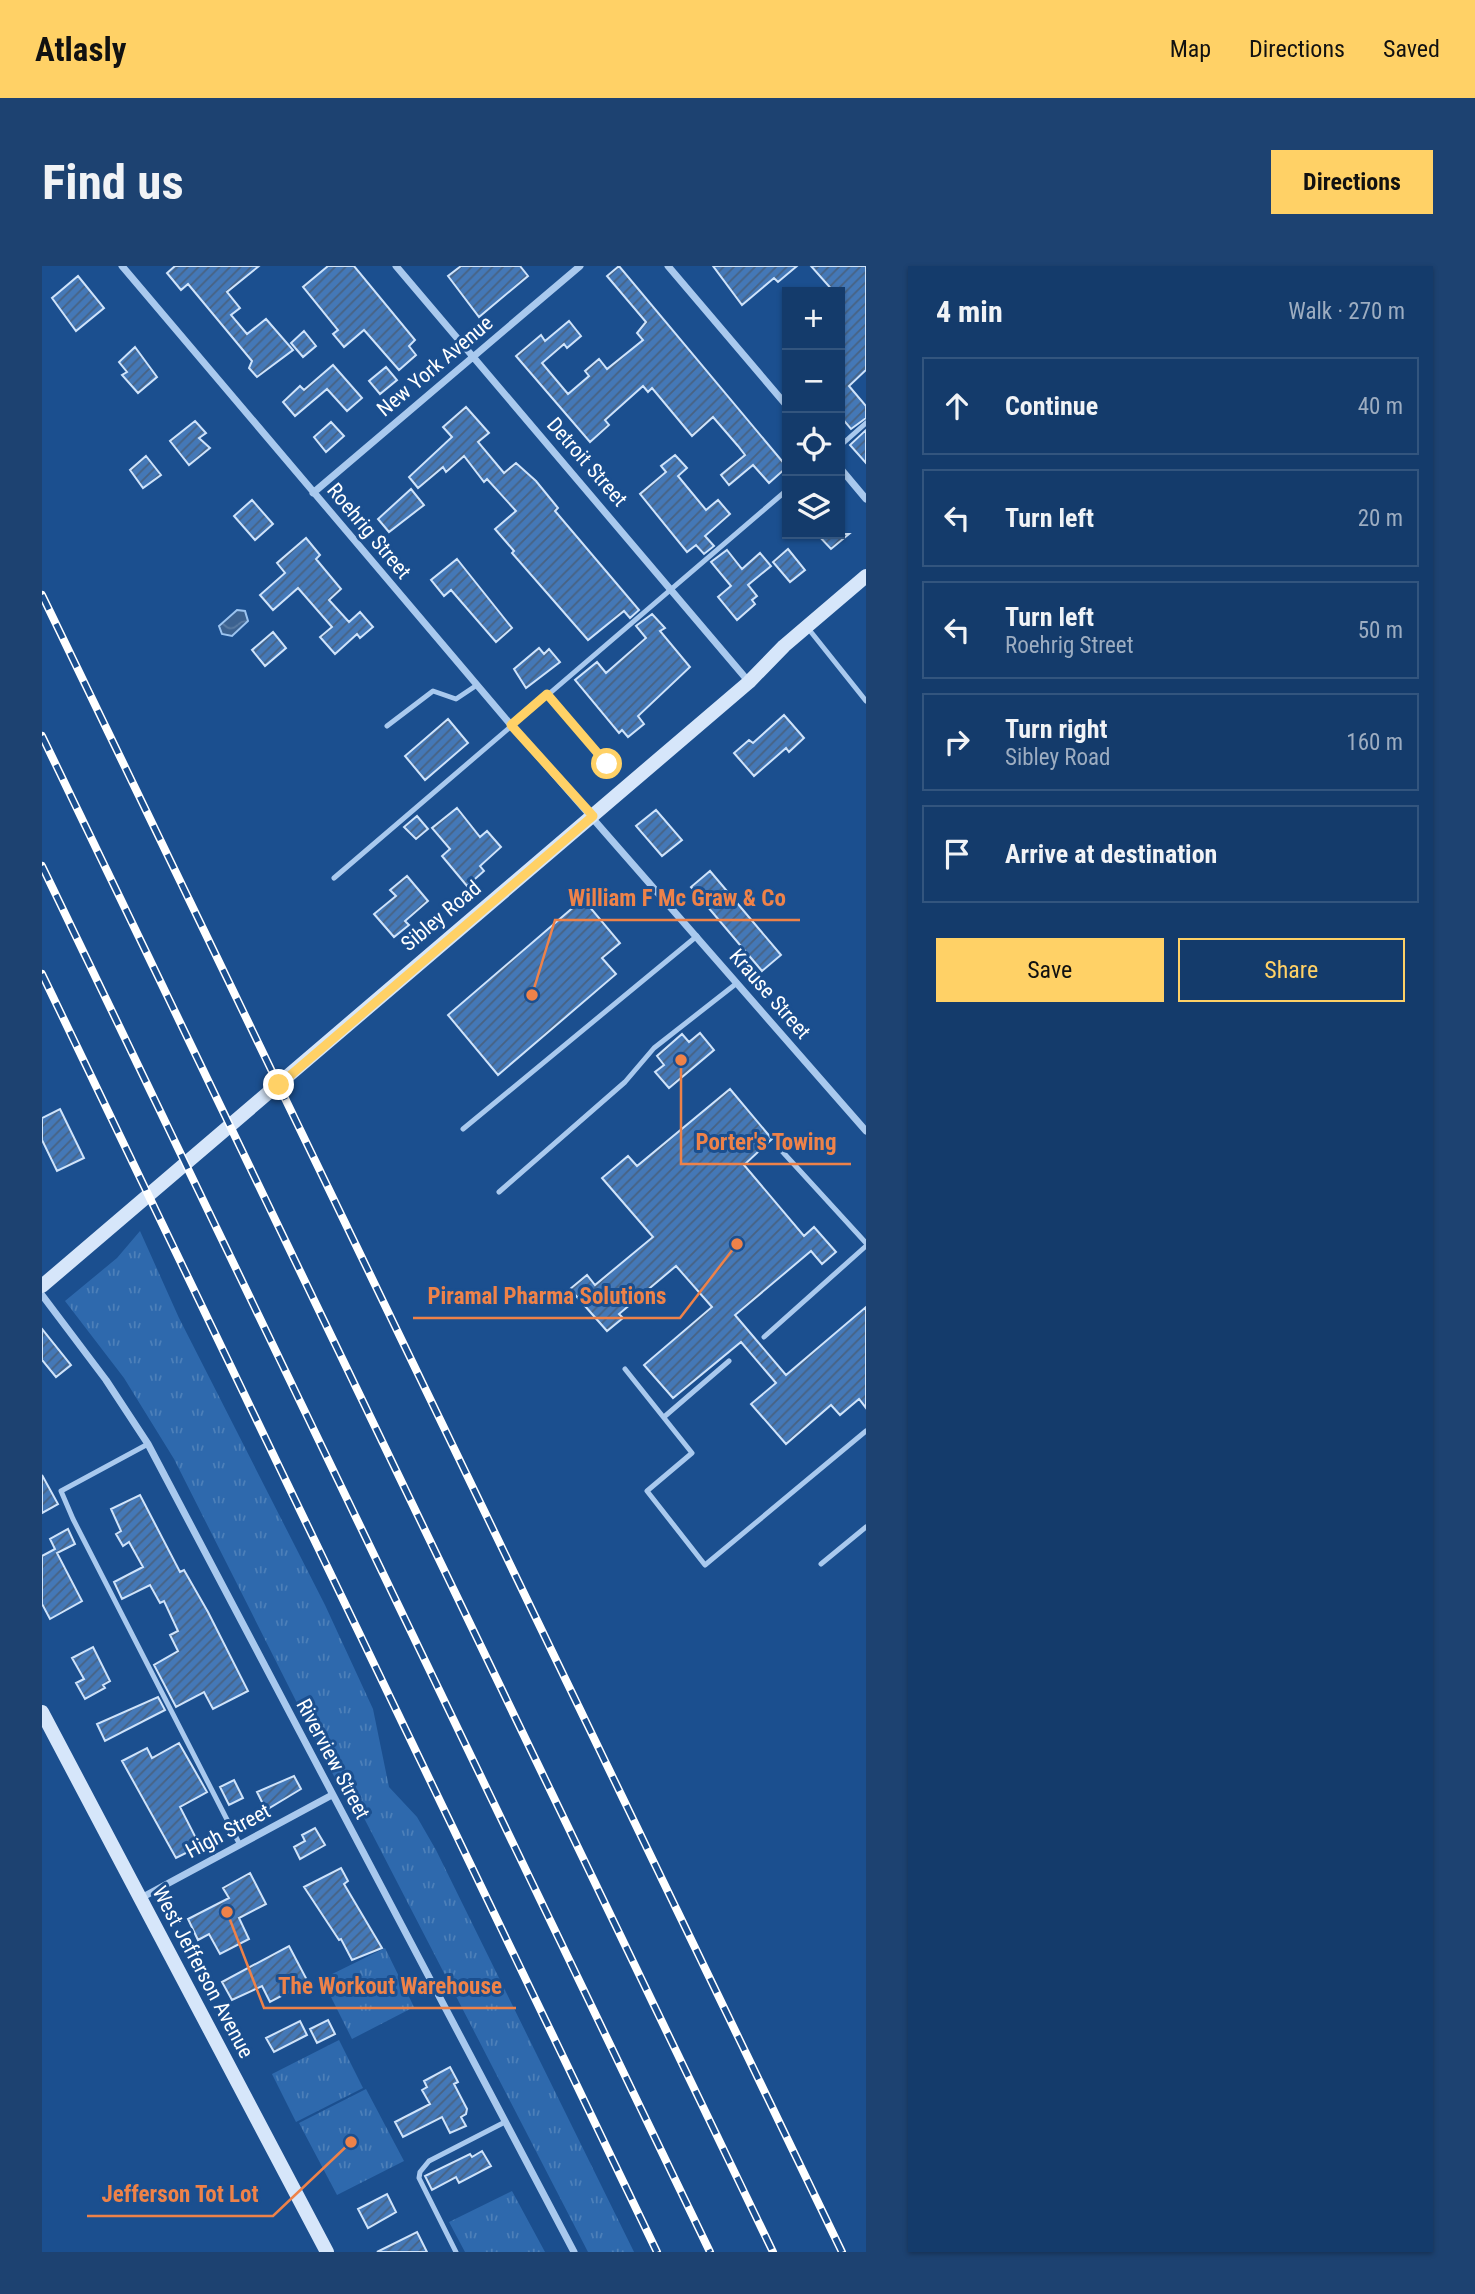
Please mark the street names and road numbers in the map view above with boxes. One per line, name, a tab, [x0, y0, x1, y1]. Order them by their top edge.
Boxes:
street label: New York Avenue	[372, 311, 498, 421]
street label: Detroit Street	[542, 413, 632, 511]
street label: Roehrig Street	[322, 478, 416, 584]
street label: Sibley Road	[396, 876, 486, 956]
street label: Krause Street	[724, 944, 816, 1044]
street label: Riverview Street	[291, 1695, 375, 1823]
street label: High Street	[182, 1799, 274, 1863]
street label: West Jefferson Avenue	[148, 1882, 258, 2062]

